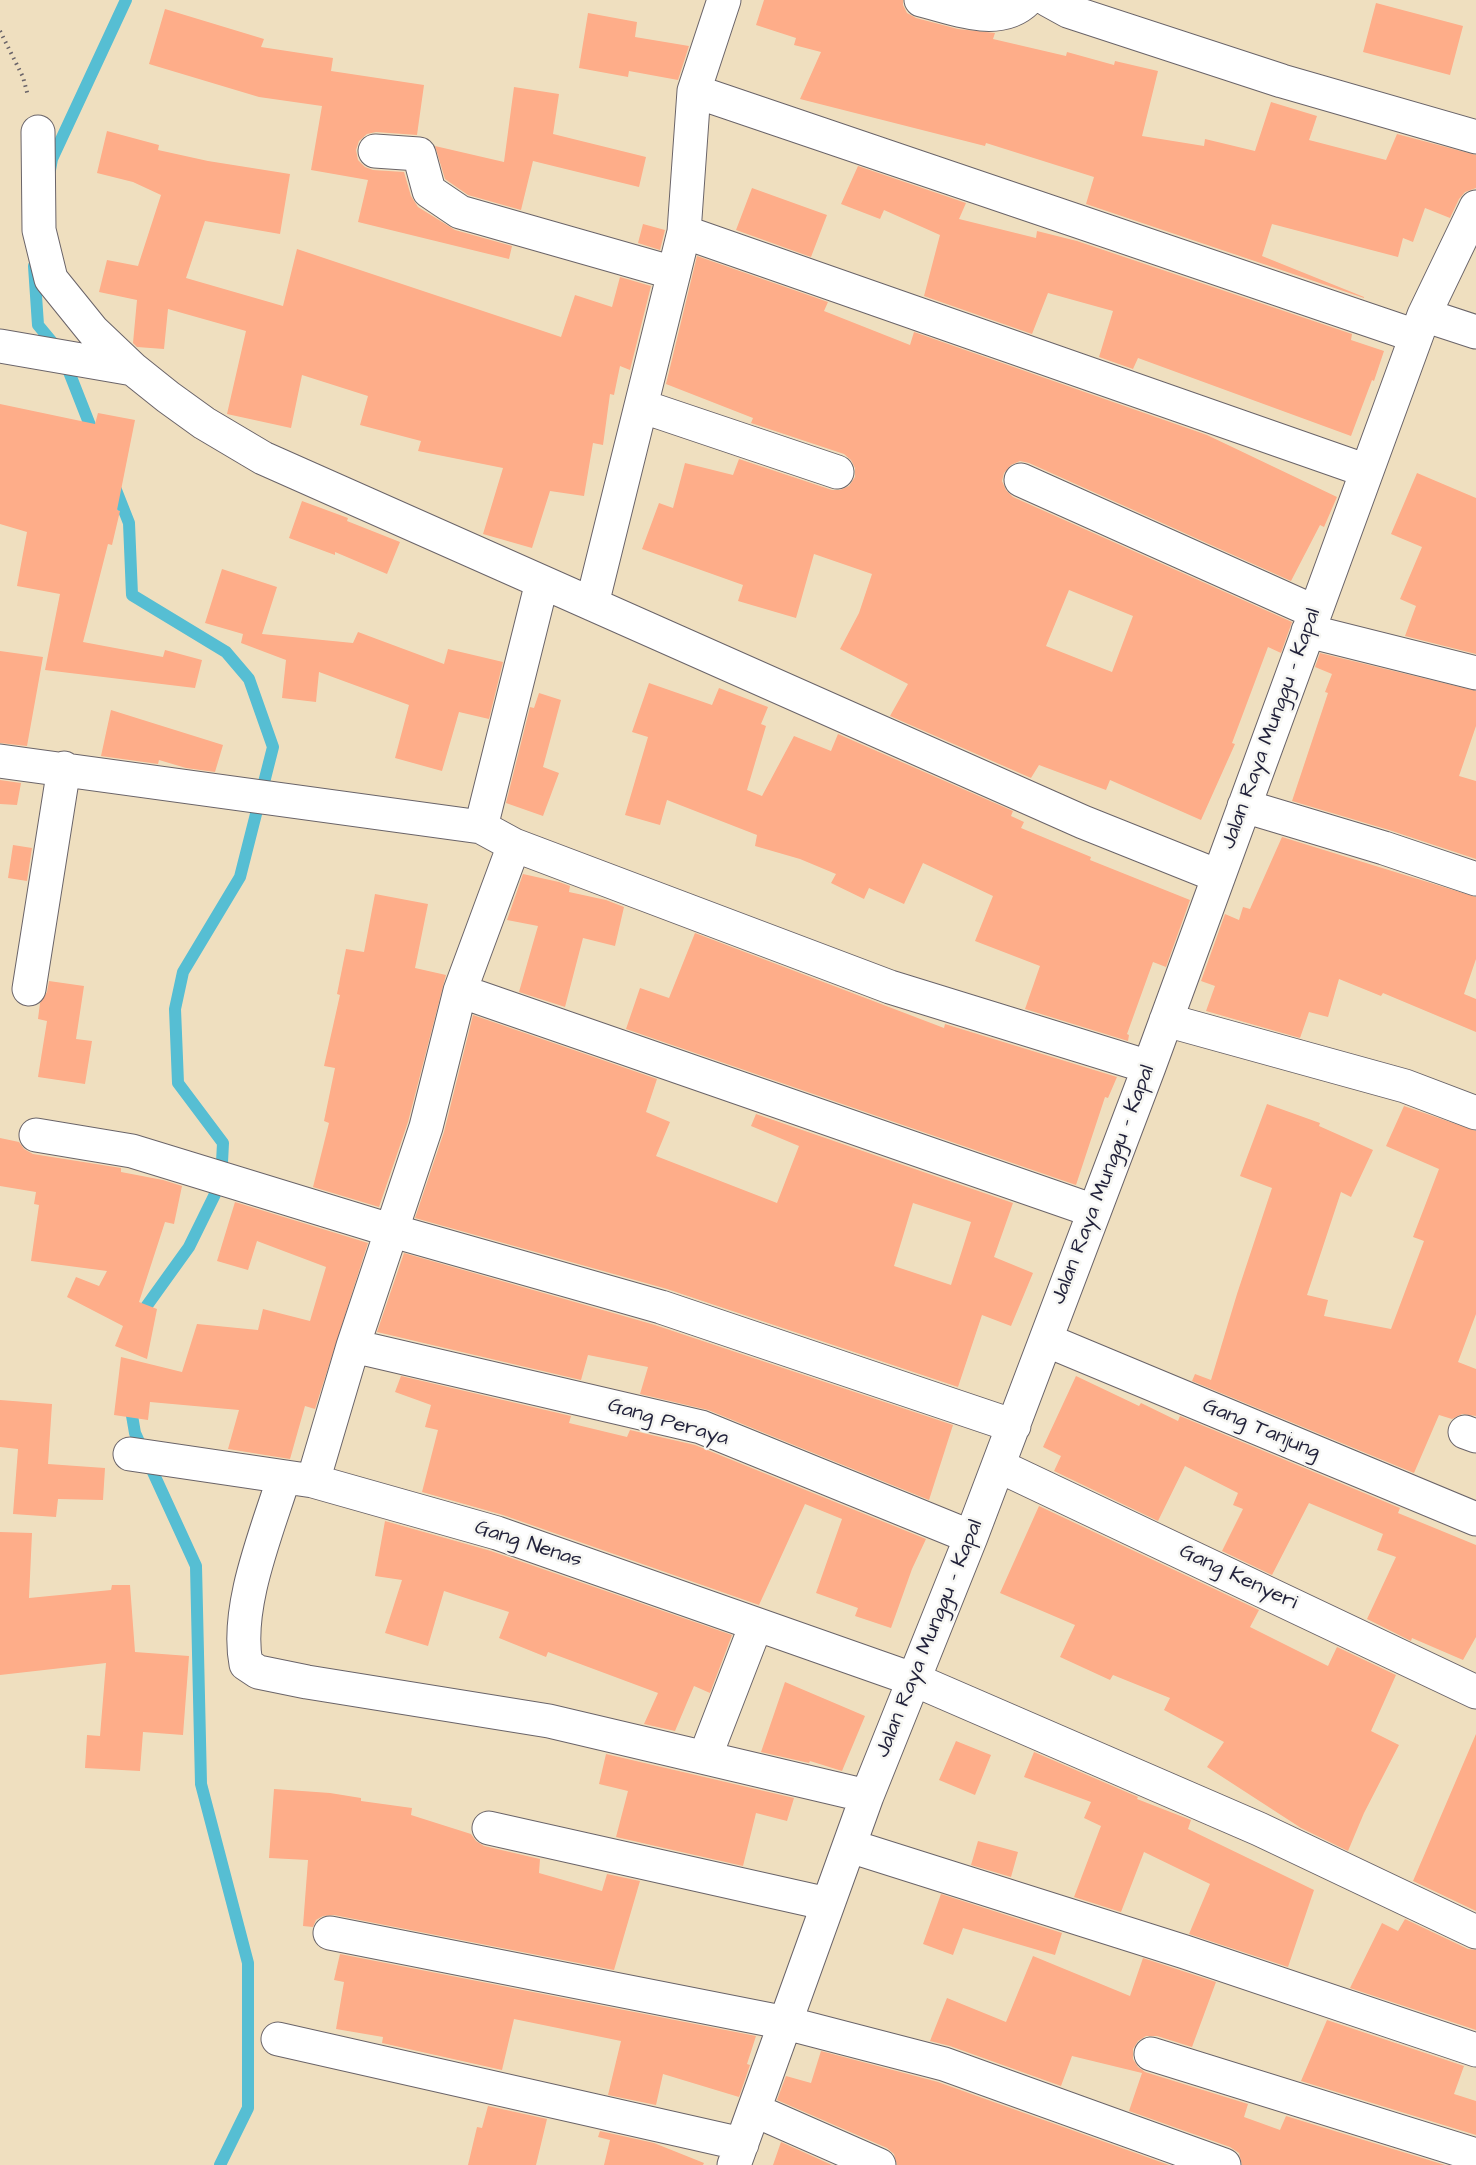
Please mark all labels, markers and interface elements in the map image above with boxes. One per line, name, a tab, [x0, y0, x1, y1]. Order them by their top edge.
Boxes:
street label: Jalan Raya Munggu - Kapal	[1217, 605, 1327, 853]
street label: Jalan Raya Munggu - Kapal	[1047, 1062, 1161, 1308]
street label: Gang Peraya	[605, 1394, 731, 1452]
street label: Gang Tanjung	[1199, 1394, 1323, 1466]
street label: Gang Nenas	[471, 1516, 585, 1574]
street label: Jalan Raya Munggu - Kapal	[871, 1516, 989, 1762]
street label: Gang Kenyeri	[1175, 1540, 1301, 1616]

